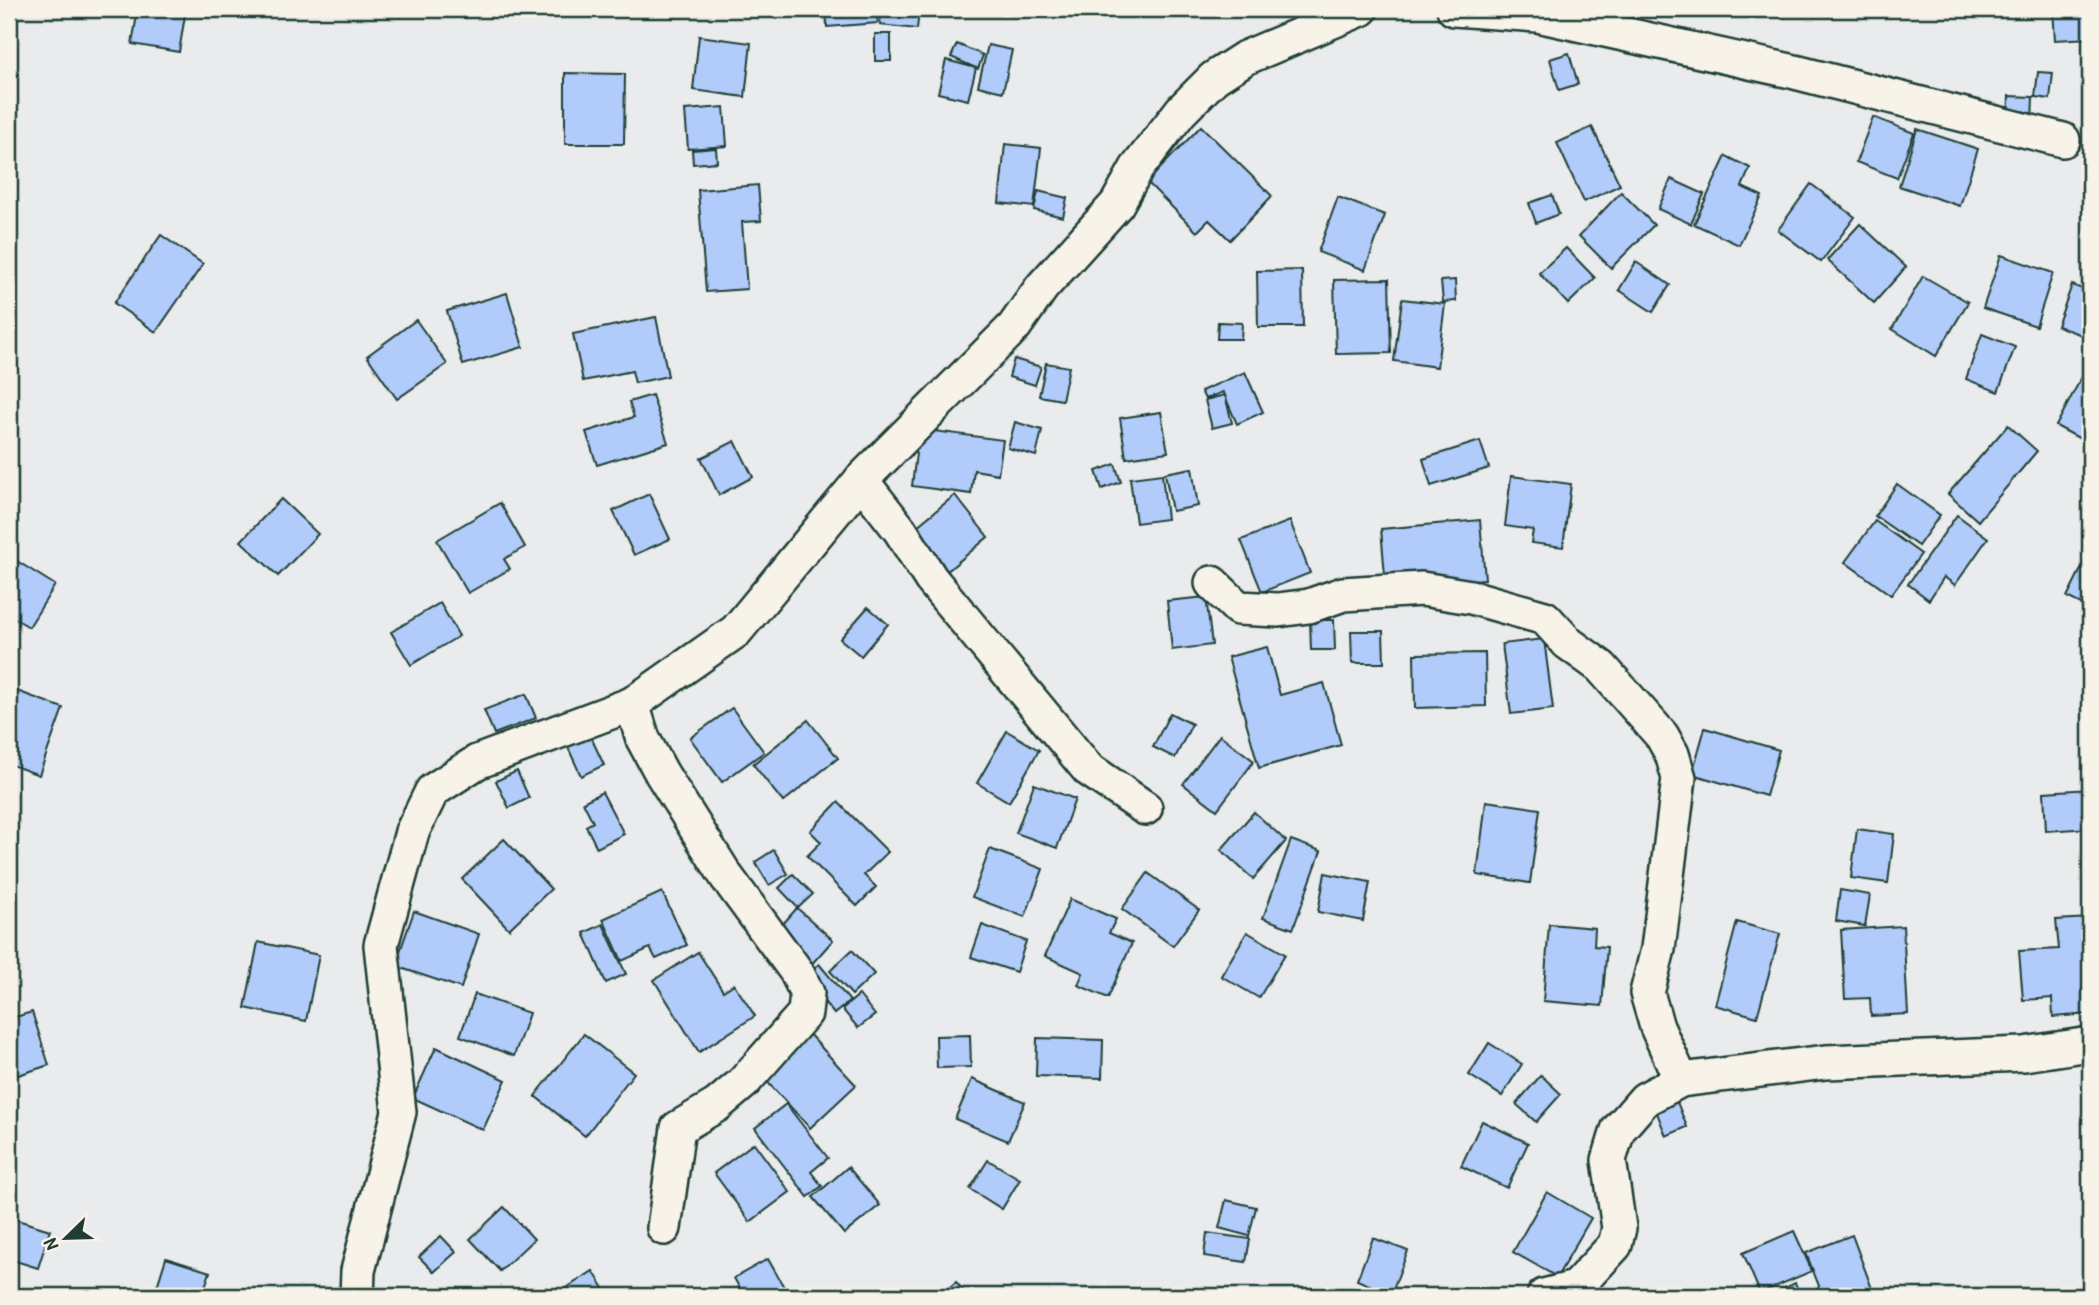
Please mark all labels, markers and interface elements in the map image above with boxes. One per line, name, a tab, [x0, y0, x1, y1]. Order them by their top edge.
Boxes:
north arrow	[32, 1204, 102, 1274]
text: N	[36, 1235, 64, 1254]

